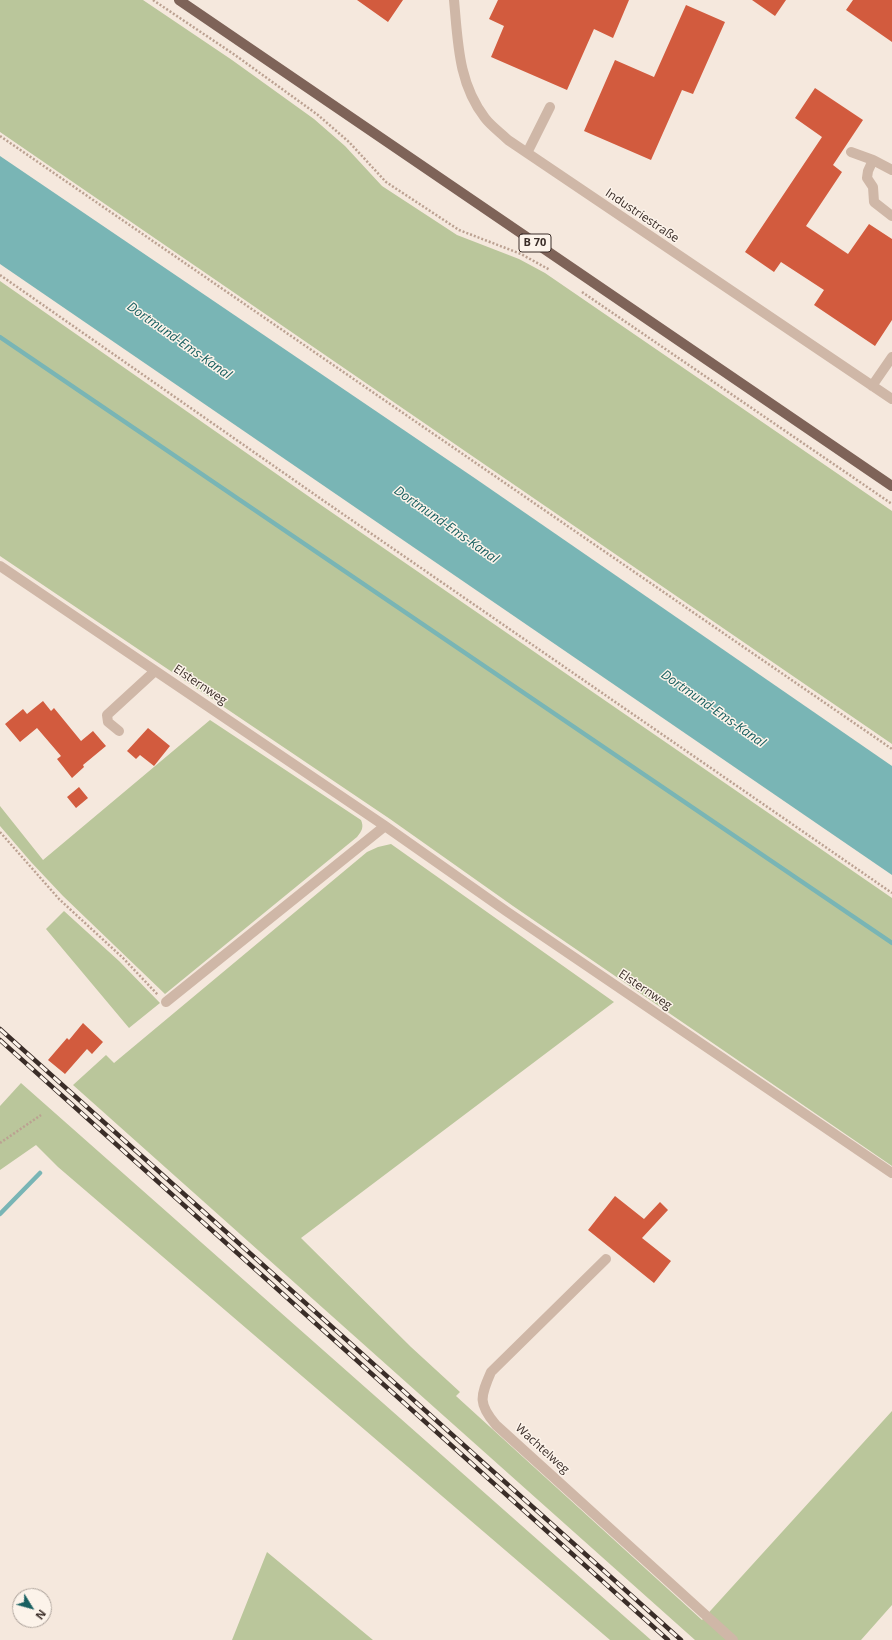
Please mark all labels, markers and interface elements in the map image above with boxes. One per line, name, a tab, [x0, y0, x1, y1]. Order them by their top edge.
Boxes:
street label: Industriestraße	[602, 186, 682, 246]
road number: B 70	[519, 234, 551, 252]
water label: Dortmund-Ems-Kanal	[124, 299, 234, 383]
water label: Dortmund-Ems-Kanal	[391, 483, 501, 567]
street label: Elsternweg	[171, 662, 229, 708]
water label: Dortmund-Ems-Kanal	[658, 667, 768, 751]
street label: Elsternweg	[616, 967, 674, 1013]
street label: Wachtelweg	[512, 1421, 572, 1477]
north arrow	[12, 1588, 52, 1628]
text: N	[33, 1607, 50, 1623]

